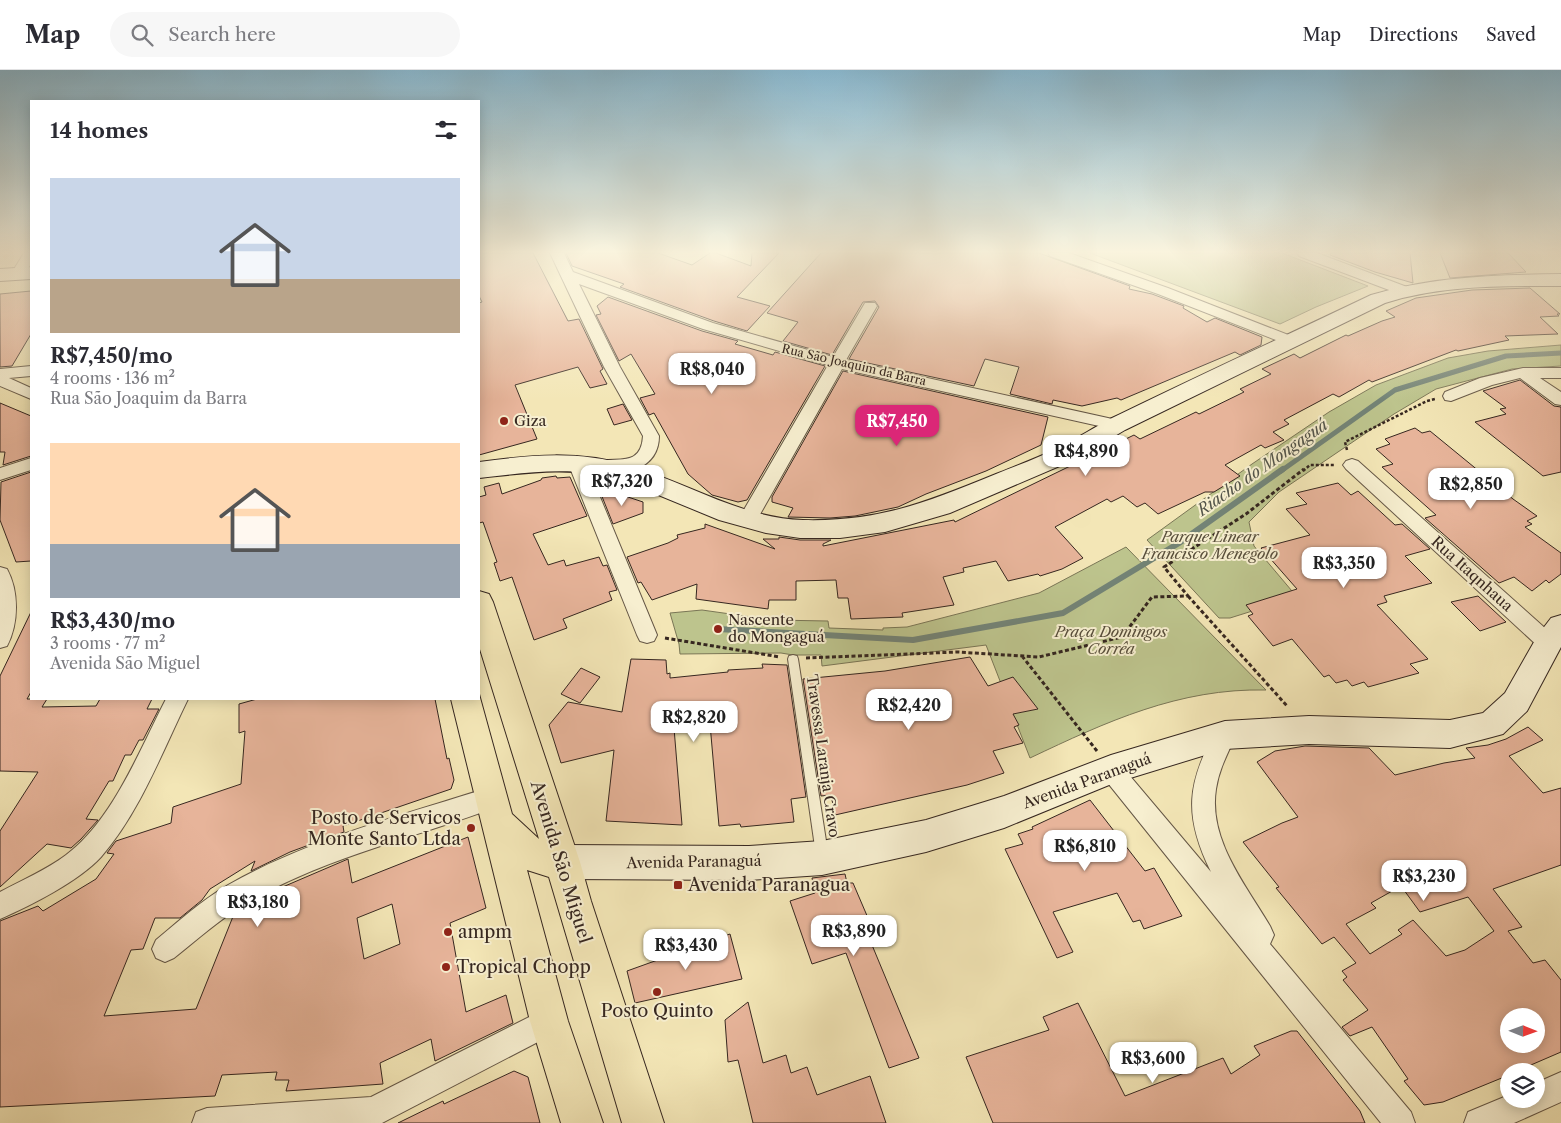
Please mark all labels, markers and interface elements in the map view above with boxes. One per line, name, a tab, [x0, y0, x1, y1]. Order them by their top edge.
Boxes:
search box	[110, 12, 460, 57]
text: Map	[25, 20, 80, 49]
icon: search	[128, 21, 156, 49]
text: Search here	[168, 23, 276, 46]
text: Map	[1302, 24, 1341, 46]
text: Directions	[1369, 24, 1458, 46]
text: Saved	[1486, 24, 1536, 46]
icon: filters	[432, 116, 460, 144]
text: 14 homes	[50, 118, 148, 143]
icon: home	[210, 210, 300, 300]
street label: Rua São Joaquim da Barra	[780, 341, 928, 389]
text: R$7,450/mo	[50, 343, 173, 368]
pin: R$8,040	[666, 352, 758, 395]
text: R$8,040	[679, 359, 745, 379]
text: 4 rooms · 136 m²	[50, 368, 175, 388]
text: Rua São Joaquim da Barra	[50, 388, 247, 408]
pin: R$7,450	[851, 404, 943, 447]
place label: Giza	[514, 411, 546, 430]
text: R$7,450	[866, 411, 928, 431]
water label: Riacho do Mongaguá	[1191, 414, 1332, 521]
marker: Giza	[498, 415, 510, 427]
pin: R$4,890	[1040, 434, 1132, 477]
text: R$4,890	[1054, 441, 1118, 461]
pin: R$7,320	[576, 464, 668, 507]
pin: R$2,850	[1425, 468, 1517, 510]
text: R$7,320	[591, 471, 653, 491]
text: R$2,850	[1439, 474, 1503, 494]
icon: home	[210, 475, 300, 565]
park label: Parque Linear Francisco Menegolo	[1141, 527, 1278, 563]
street label: Rua Itaqnhaua	[1428, 532, 1517, 615]
pin: R$3,350	[1298, 546, 1390, 589]
text: R$3,350	[1313, 553, 1375, 573]
text: R$3,430/mo	[50, 608, 175, 633]
place label: Nascente do Mongaguá	[728, 610, 825, 646]
park label: Praça Domingos Corrêa	[1054, 622, 1168, 658]
marker: Nascente do Mongaguá	[712, 623, 724, 635]
text: 3 rooms · 77 m²	[50, 633, 166, 653]
text: Avenida São Miguel	[50, 653, 200, 673]
street label: Travessa Laranja Cravo	[803, 673, 844, 839]
pin: R$2,420	[863, 688, 955, 731]
text: R$2,420	[877, 695, 941, 715]
pin: R$2,820	[648, 700, 740, 743]
text: R$2,820	[662, 707, 726, 727]
street label: Avenida Paranaguá	[1019, 748, 1154, 813]
street label: Avenida São Miguel	[525, 777, 596, 946]
place label: Posto de Servicos Monte Santo Ltda	[307, 807, 461, 850]
marker: Posto de Servicos Monte Santo Ltda	[465, 822, 477, 834]
pin: R$6,810	[1039, 830, 1131, 872]
text: R$6,810	[1054, 836, 1116, 856]
street label: Avenida Paranaguá	[625, 851, 762, 872]
pin: R$3,230	[1378, 860, 1470, 902]
text: R$3,230	[1392, 866, 1456, 886]
place label: Avenida Paranagua	[687, 874, 851, 896]
marker: Avenida Paranagua	[672, 879, 684, 891]
pin: R$3,180	[212, 886, 304, 928]
text: R$3,180	[227, 892, 289, 912]
pin: R$3,890	[808, 914, 900, 957]
place label: ampm	[458, 921, 512, 943]
text: R$3,890	[822, 921, 886, 941]
marker: ampm	[442, 926, 454, 938]
pin: R$3,430	[640, 928, 732, 971]
text: R$3,430	[654, 935, 718, 955]
place label: Tropical Chopp	[456, 956, 591, 978]
marker: Tropical Chopp	[440, 961, 452, 973]
marker: Posto Quinto	[651, 986, 663, 998]
place label: Posto Quinto	[601, 1000, 713, 1022]
north arrow	[1500, 1008, 1545, 1052]
map controls	[1500, 1008, 1545, 1108]
pin: R$3,600	[1107, 1042, 1199, 1084]
text: R$3,600	[1121, 1048, 1185, 1068]
button: layers	[1500, 1063, 1545, 1108]

